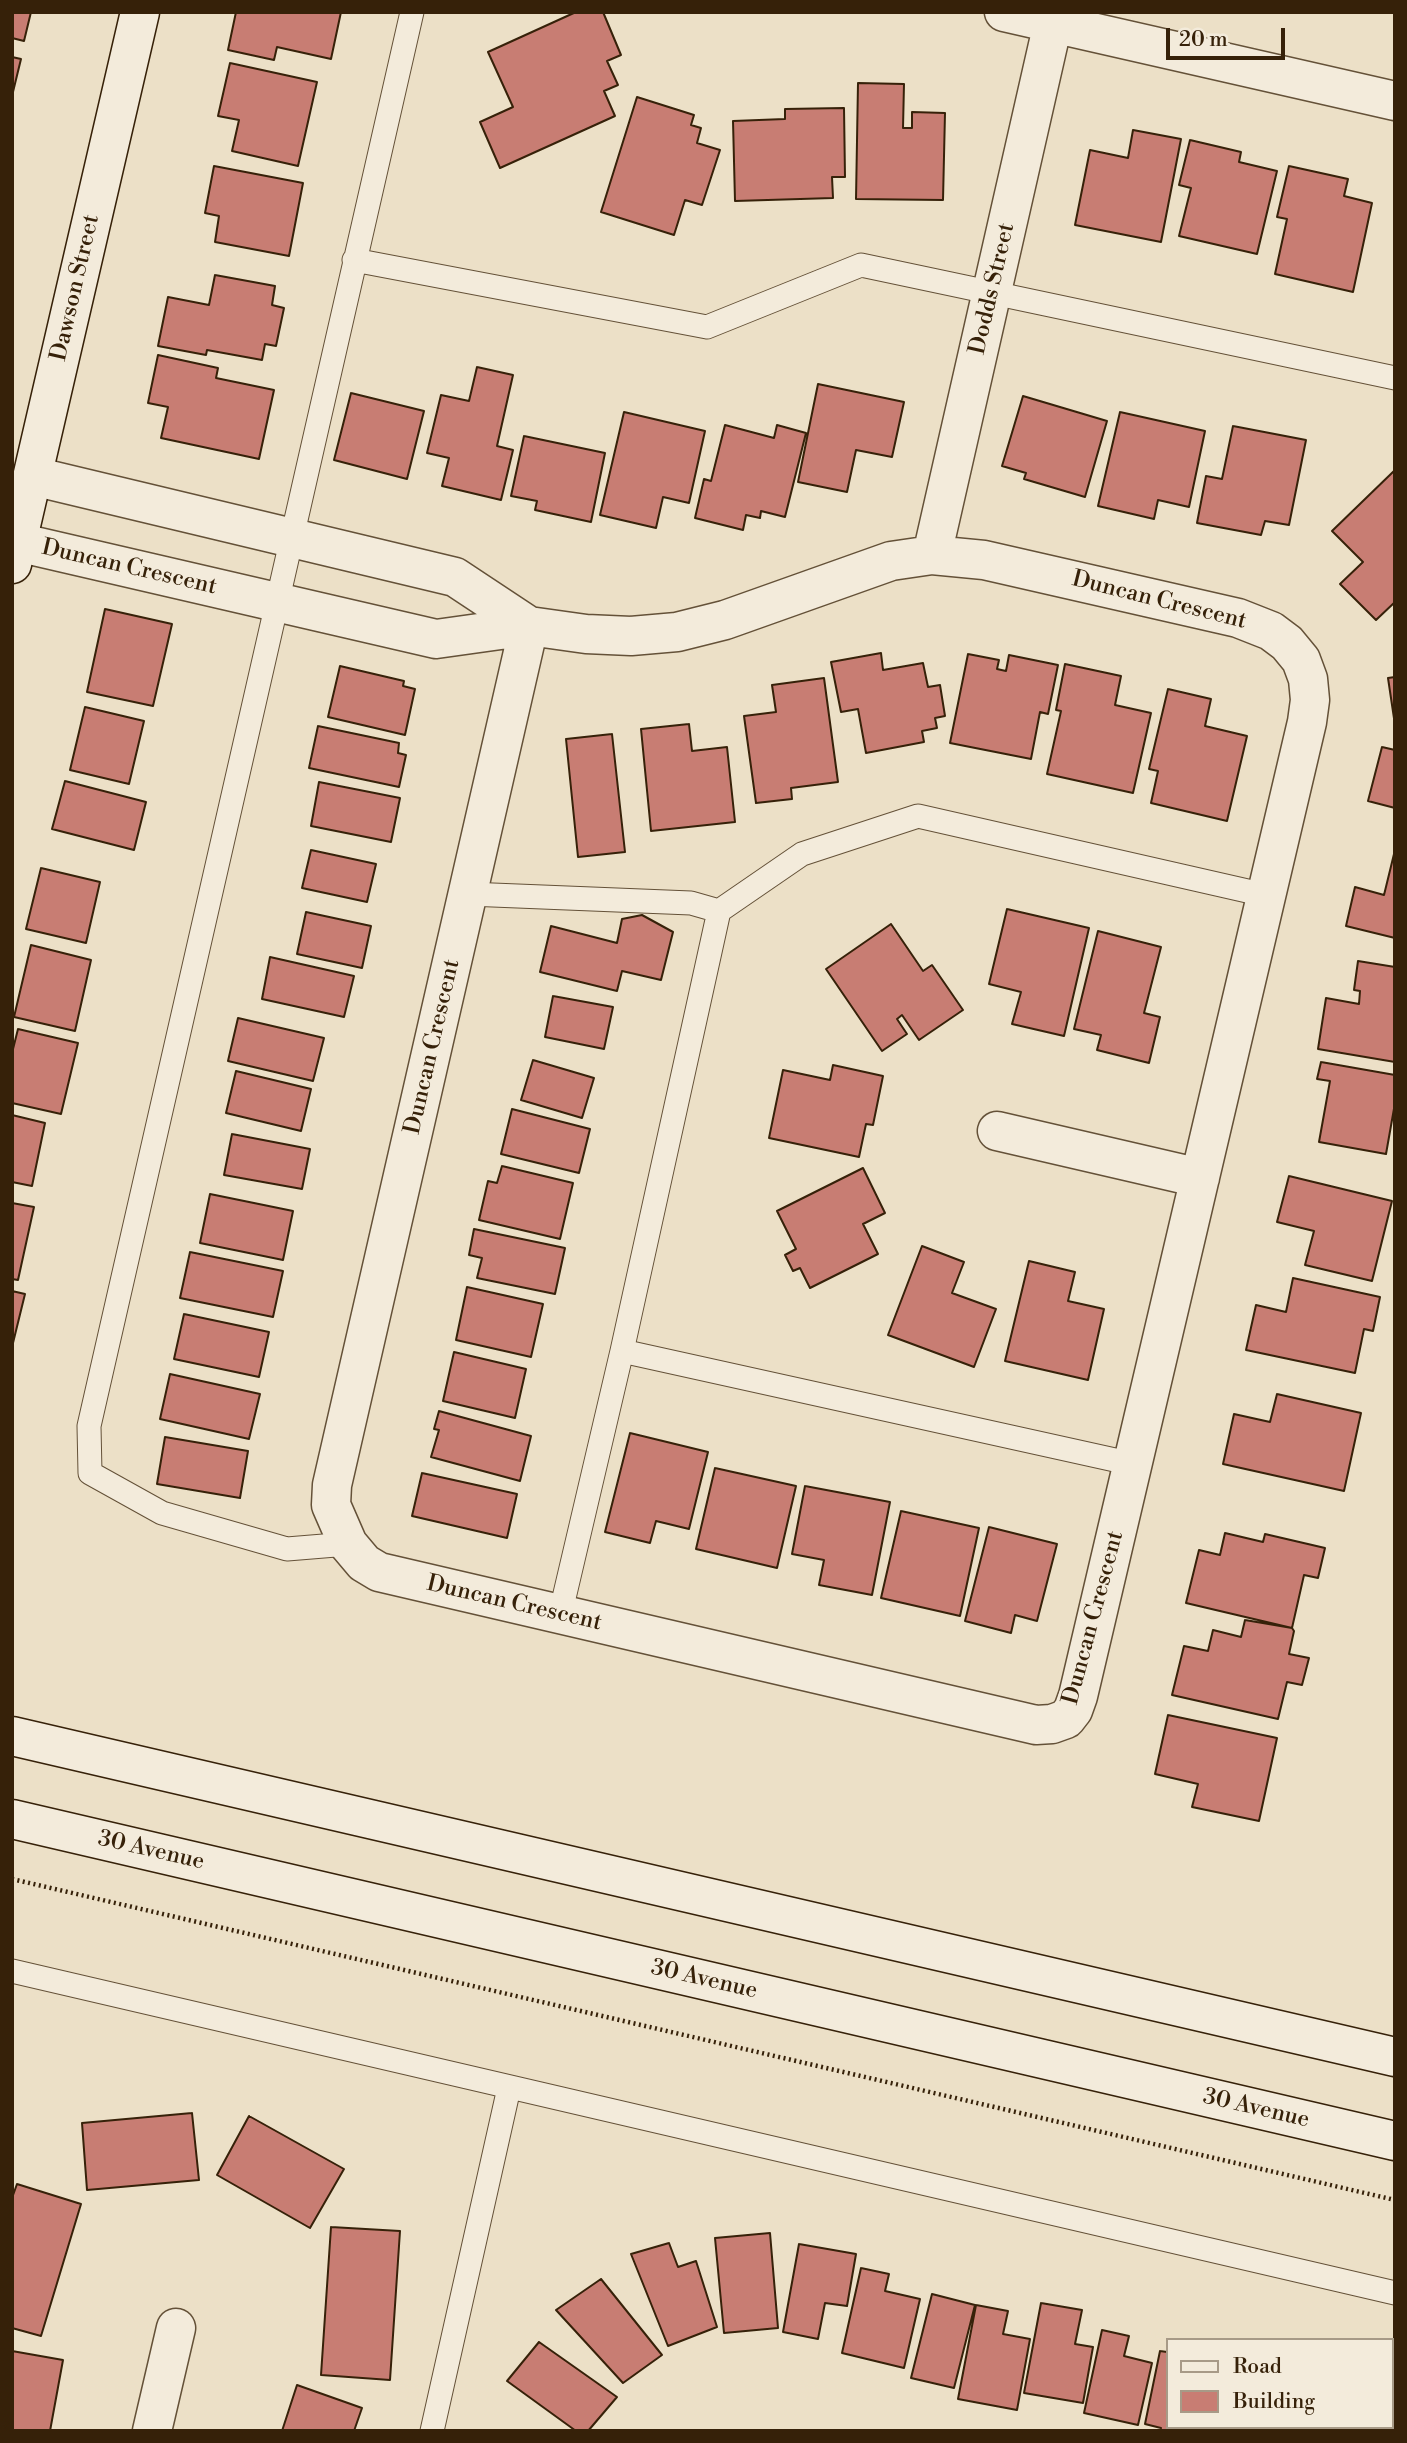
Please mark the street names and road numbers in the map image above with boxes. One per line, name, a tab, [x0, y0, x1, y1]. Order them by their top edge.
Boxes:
street label: Dawson Street	[46, 212, 106, 364]
street label: Dodds Street	[964, 221, 1022, 357]
street label: Duncan Crescent	[39, 534, 219, 602]
street label: Duncan Crescent	[1069, 566, 1249, 636]
street label: Duncan Crescent	[399, 957, 467, 1137]
street label: Duncan Crescent	[1058, 1528, 1130, 1708]
street label: Duncan Crescent	[424, 1570, 604, 1638]
street label: 30 Avenue	[95, 1825, 207, 1877]
street label: 30 Avenue	[648, 1954, 760, 2006]
street label: 30 Avenue	[1200, 2083, 1312, 2135]

